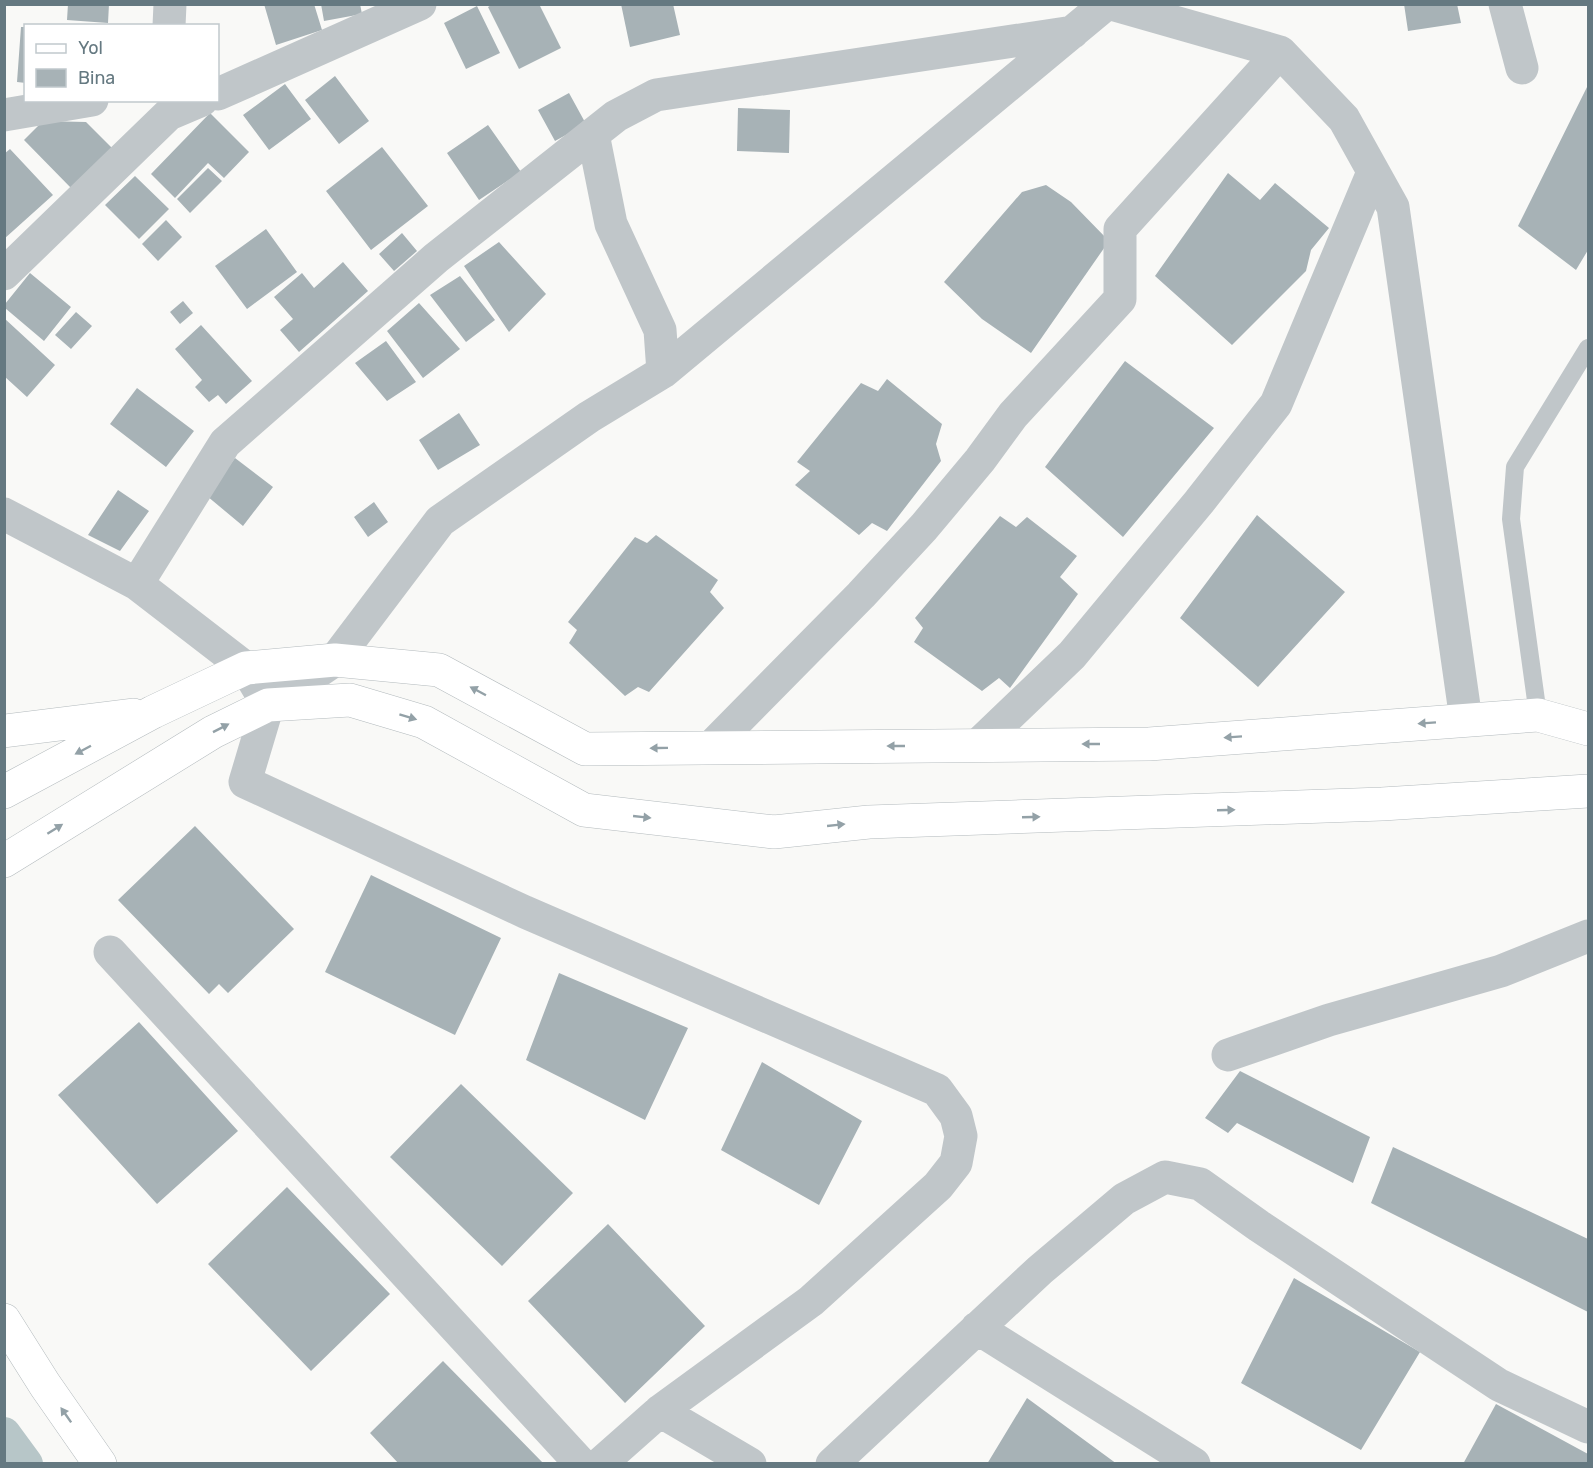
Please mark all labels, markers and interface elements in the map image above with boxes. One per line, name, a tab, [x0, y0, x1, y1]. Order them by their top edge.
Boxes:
legend	[24, 24, 219, 102]
text: Yol	[78, 37, 103, 59]
text: Bina	[78, 67, 115, 89]
one-way arrow	[470, 686, 487, 696]
one-way arrow	[399, 713, 417, 722]
one-way arrow	[1418, 718, 1437, 728]
one-way arrow	[213, 723, 230, 732]
one-way arrow	[1223, 733, 1242, 742]
one-way arrow	[1081, 739, 1100, 749]
one-way arrow	[886, 741, 905, 750]
one-way arrow	[649, 743, 668, 752]
one-way arrow	[74, 745, 91, 755]
one-way arrow	[1216, 806, 1235, 815]
one-way arrow	[633, 812, 652, 822]
one-way arrow	[1022, 812, 1041, 822]
one-way arrow	[827, 820, 846, 830]
one-way arrow	[47, 824, 63, 835]
one-way arrow	[60, 1408, 72, 1424]

